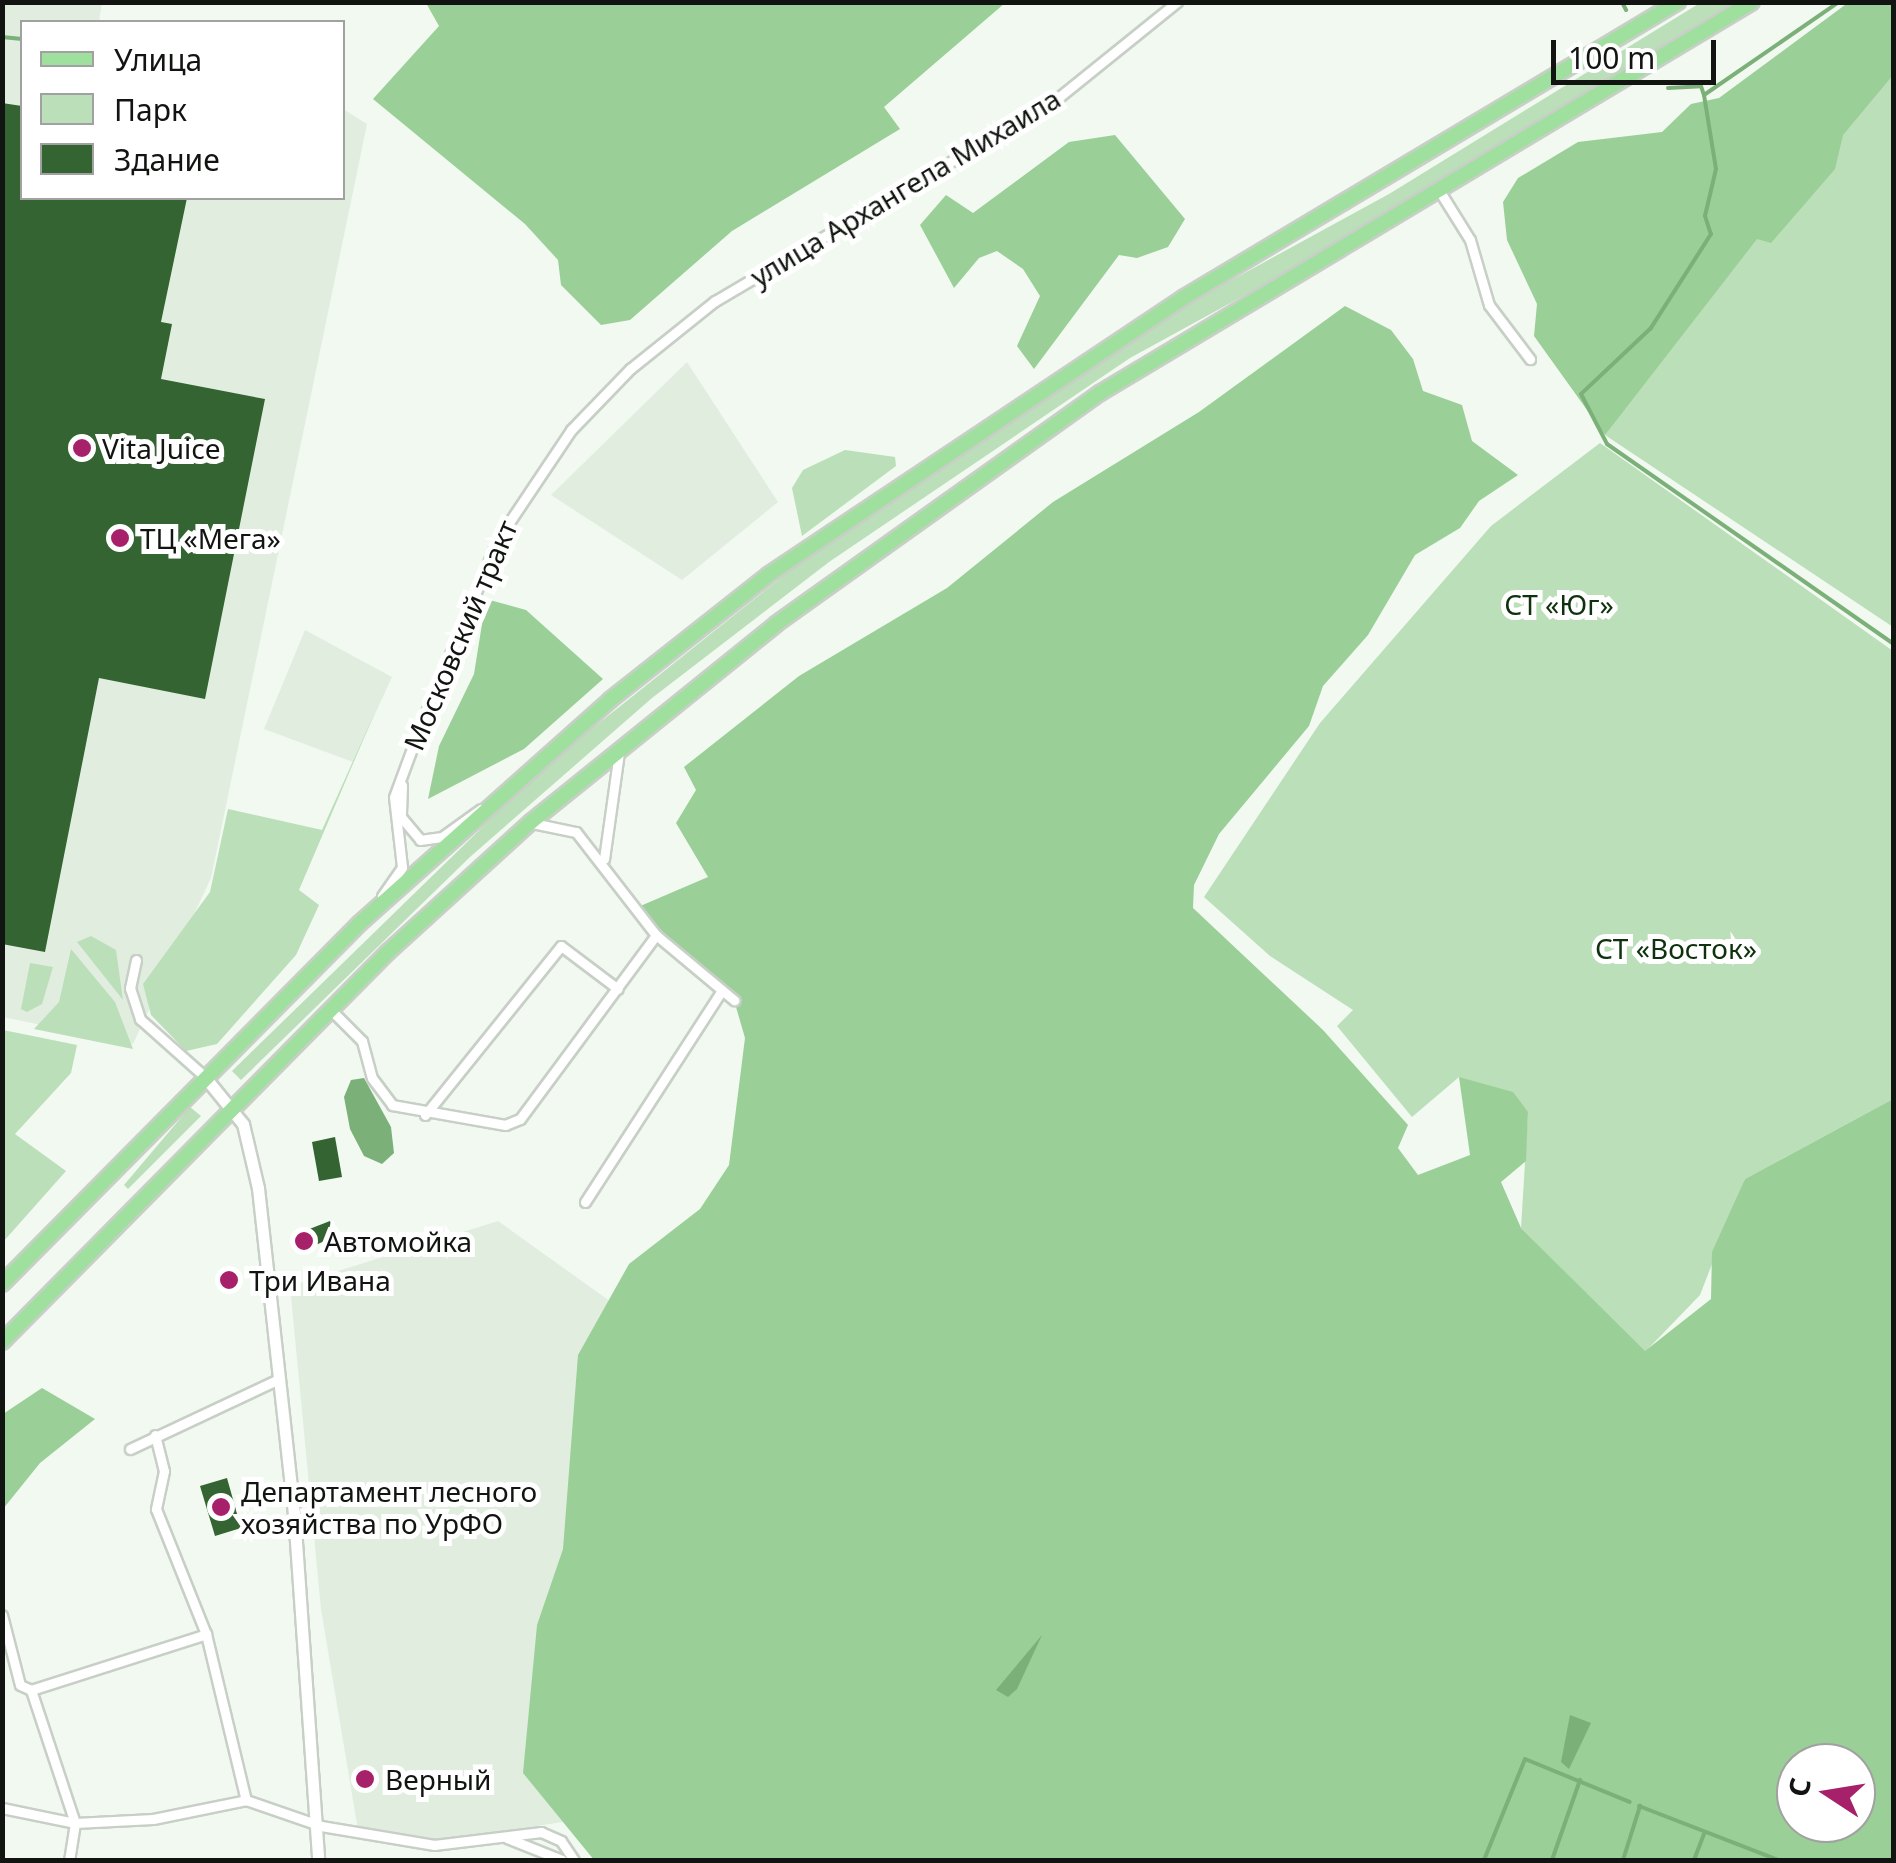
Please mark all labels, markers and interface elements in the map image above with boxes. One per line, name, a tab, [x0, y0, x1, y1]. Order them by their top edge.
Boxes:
legend	[20, 20, 345, 200]
scale bar	[1556, 20, 1721, 82]
text: 100 m	[1568, 37, 1655, 78]
text: Улица	[114, 39, 202, 80]
street label: улица Архангела Михаила	[744, 81, 1066, 293]
text: Парк	[114, 89, 187, 130]
text: Здание	[114, 139, 220, 180]
place label: Vita Juice	[102, 431, 221, 465]
marker: Vita Juice	[71, 437, 93, 459]
street label: Московский тракт	[396, 515, 524, 755]
place label: ТЦ «Мега»	[140, 521, 281, 555]
marker: ТЦ «Мега»	[109, 527, 131, 549]
park label: СТ «Юг»	[1504, 587, 1614, 621]
park label: СТ «Восток»	[1595, 931, 1757, 965]
place label: Автомойка	[324, 1224, 472, 1258]
marker: Автомойка	[293, 1230, 315, 1252]
place label: Три Ивана	[249, 1263, 391, 1297]
marker: Три Ивана	[218, 1269, 240, 1291]
place label: Департамент лесного хозяйства по УрФО	[241, 1474, 537, 1540]
marker: Департамент лесного хозяйства по УрФО	[210, 1496, 232, 1518]
north arrow	[1776, 1743, 1876, 1843]
place label: Верный	[385, 1762, 491, 1796]
marker: Верный	[354, 1768, 376, 1790]
text: С	[1778, 1774, 1819, 1800]

